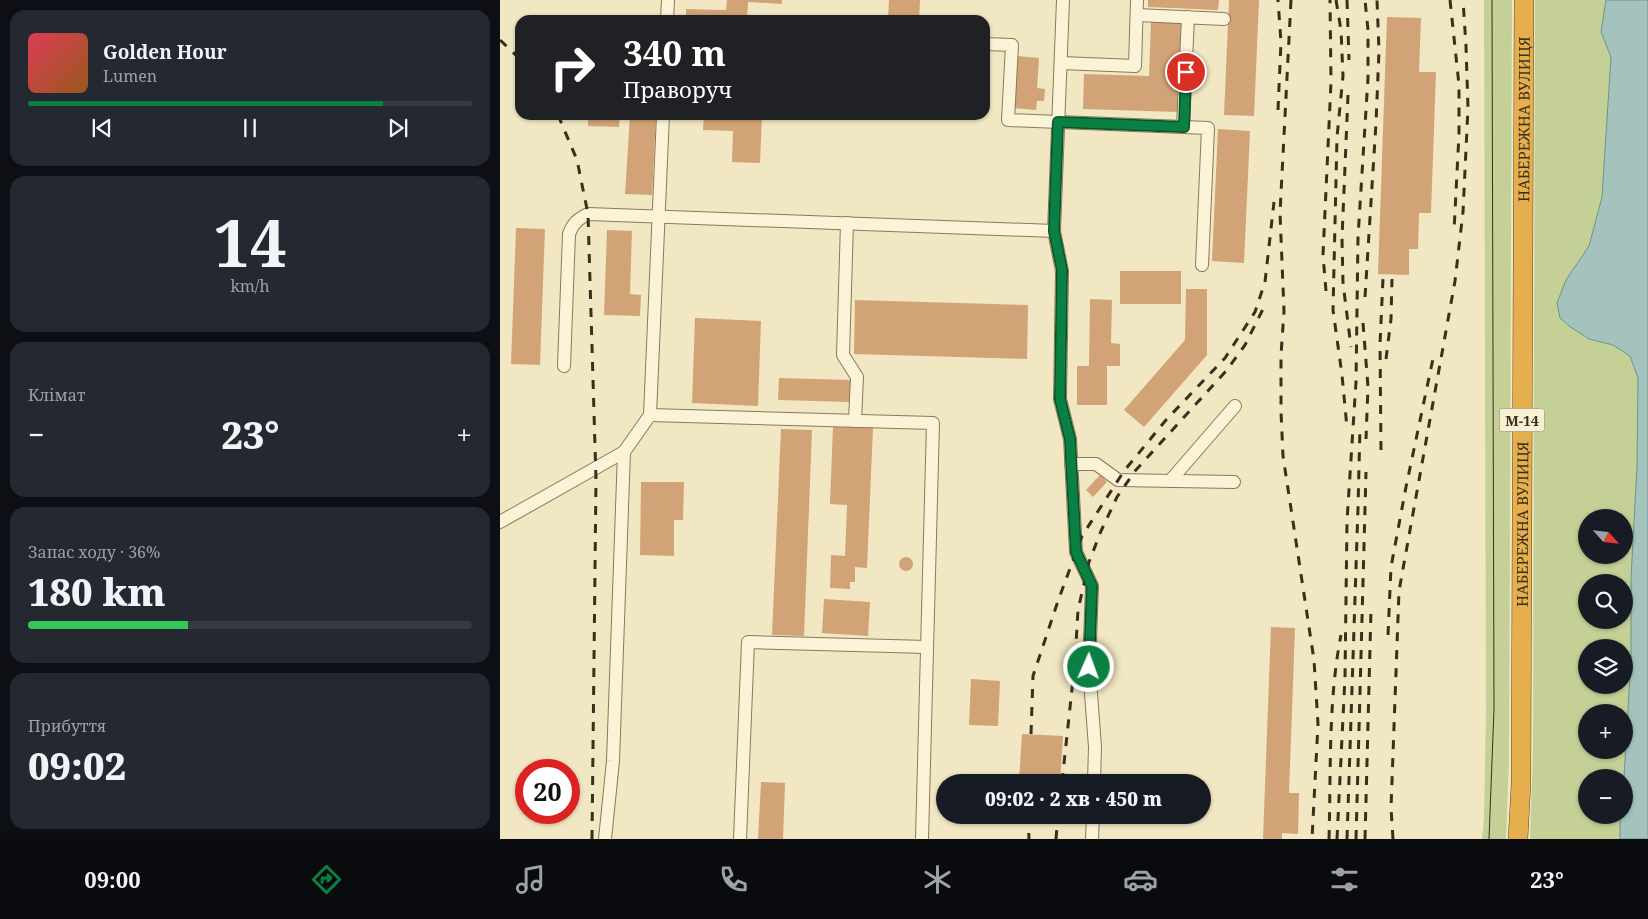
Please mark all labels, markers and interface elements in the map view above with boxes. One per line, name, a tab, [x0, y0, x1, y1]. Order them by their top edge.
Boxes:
text: 340 m	[623, 29, 726, 76]
icon: right	[540, 35, 605, 100]
street label: НАБЕРЕЖНА ВУЛИЦЯ	[1513, 36, 1534, 202]
text: Golden Hour	[103, 39, 227, 65]
pin	[1165, 51, 1207, 93]
icon: arrive	[1172, 58, 1200, 86]
text: Lumen	[103, 65, 157, 87]
text: Праворуч	[623, 74, 732, 104]
icon: previous	[88, 114, 116, 142]
icon: pause	[236, 114, 264, 142]
icon: next	[384, 114, 412, 142]
text: 14	[213, 198, 287, 286]
text: km/h	[230, 275, 270, 297]
text: Клімат	[28, 384, 85, 406]
text: 23°	[221, 408, 279, 460]
road number: М-14	[1500, 408, 1544, 432]
text: −	[28, 415, 44, 453]
text: +	[456, 415, 472, 453]
street label: НАБЕРЕЖНА ВУЛИЦЯ	[1512, 441, 1532, 607]
north arrow	[1578, 509, 1632, 564]
map controls	[1578, 509, 1633, 824]
text: Запас ходу · 36%	[28, 541, 160, 563]
text: 180 km	[28, 565, 166, 617]
button: search	[1578, 574, 1633, 629]
button: layers	[1578, 639, 1633, 694]
position arrow	[1062, 640, 1114, 692]
button: +	[1578, 704, 1633, 759]
text: Прибуття	[28, 715, 106, 737]
text: 09:02	[28, 739, 126, 791]
speed limit sign: 20	[515, 759, 580, 824]
button: −	[1578, 769, 1633, 824]
text: 09:02 · 2 хв · 450 m	[985, 786, 1162, 812]
icon: directions	[309, 862, 344, 897]
icon: music	[513, 862, 548, 897]
icon: phone	[716, 862, 751, 897]
icon: climate	[920, 862, 955, 897]
icon: car	[1123, 862, 1158, 897]
icon: filters	[1327, 862, 1362, 897]
text: 09:00	[84, 864, 141, 894]
text: 23°	[1530, 864, 1564, 894]

